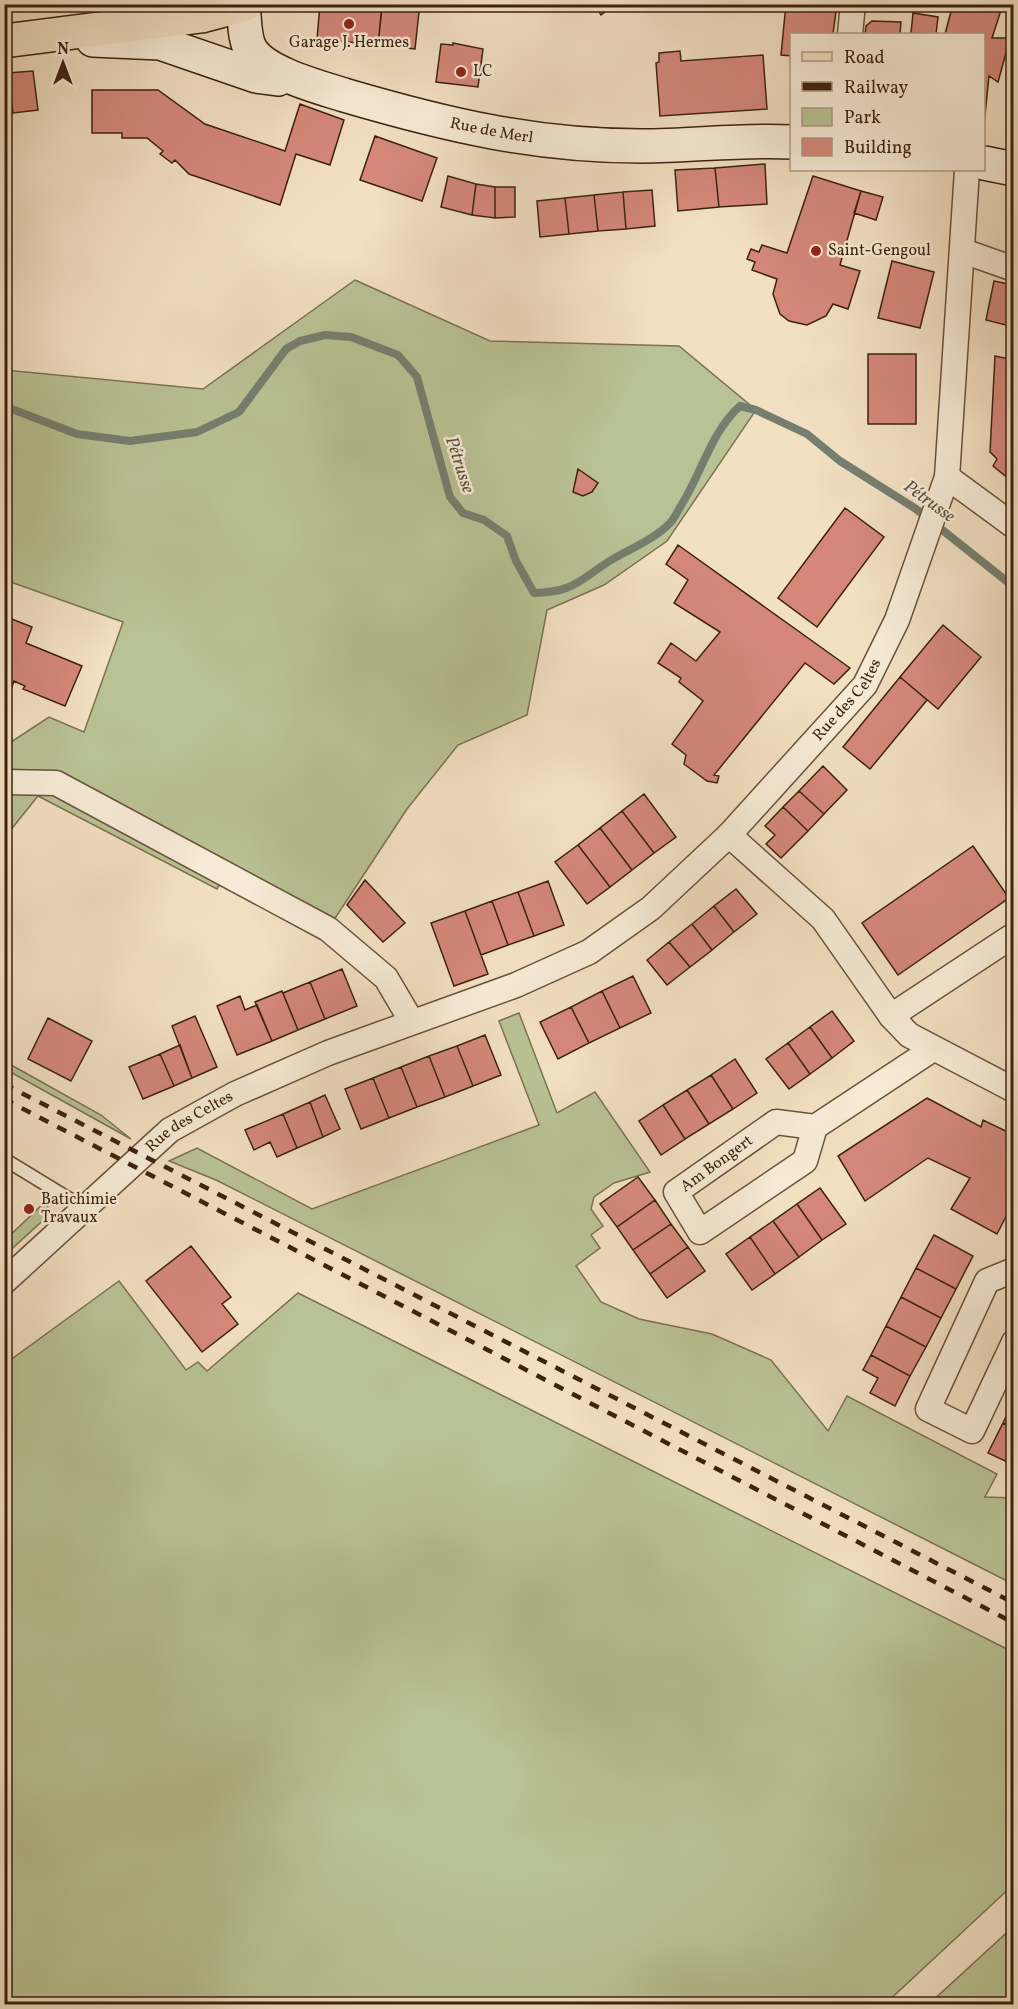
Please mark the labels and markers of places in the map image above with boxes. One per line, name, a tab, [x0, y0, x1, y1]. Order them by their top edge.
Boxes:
marker: Garage J. Hermes	[342, 17, 356, 31]
place label: Garage J. Hermes	[289, 32, 409, 54]
place label: LC	[473, 61, 492, 83]
marker: LC	[454, 65, 468, 79]
place label: Saint-Gengoul	[828, 240, 931, 262]
marker: Saint-Gengoul	[809, 244, 823, 258]
place label: Batichimie Travaux	[41, 1189, 117, 1229]
marker: Batichimie Travaux	[22, 1202, 36, 1216]

